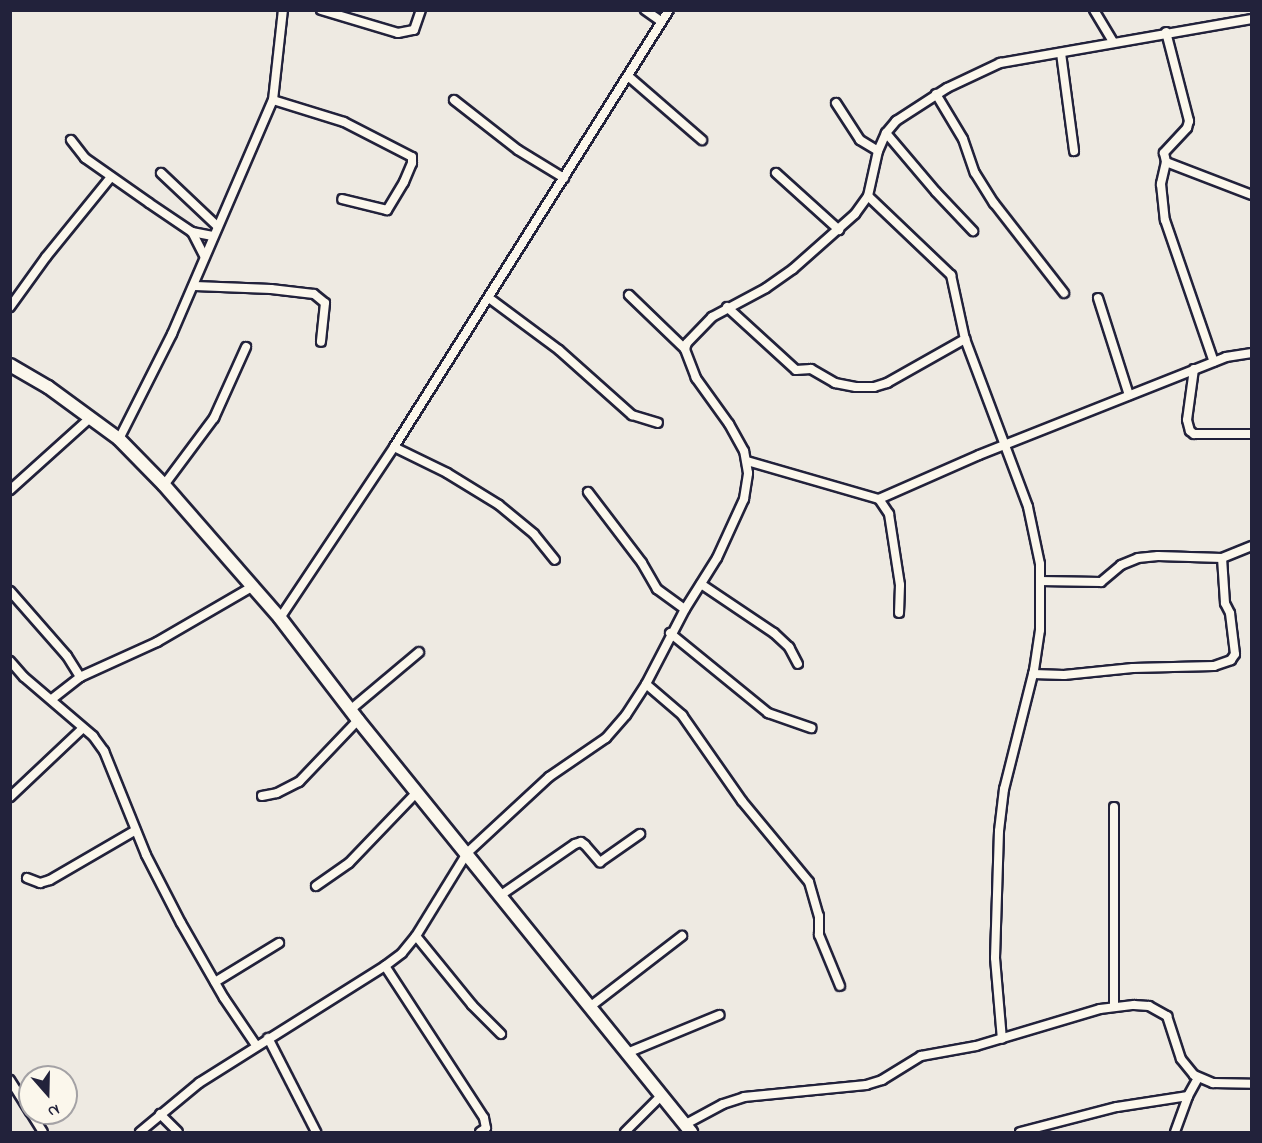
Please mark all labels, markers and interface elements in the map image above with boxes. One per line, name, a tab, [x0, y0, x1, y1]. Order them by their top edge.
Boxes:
north arrow	[18, 1065, 78, 1125]
text: N	[44, 1097, 63, 1123]

